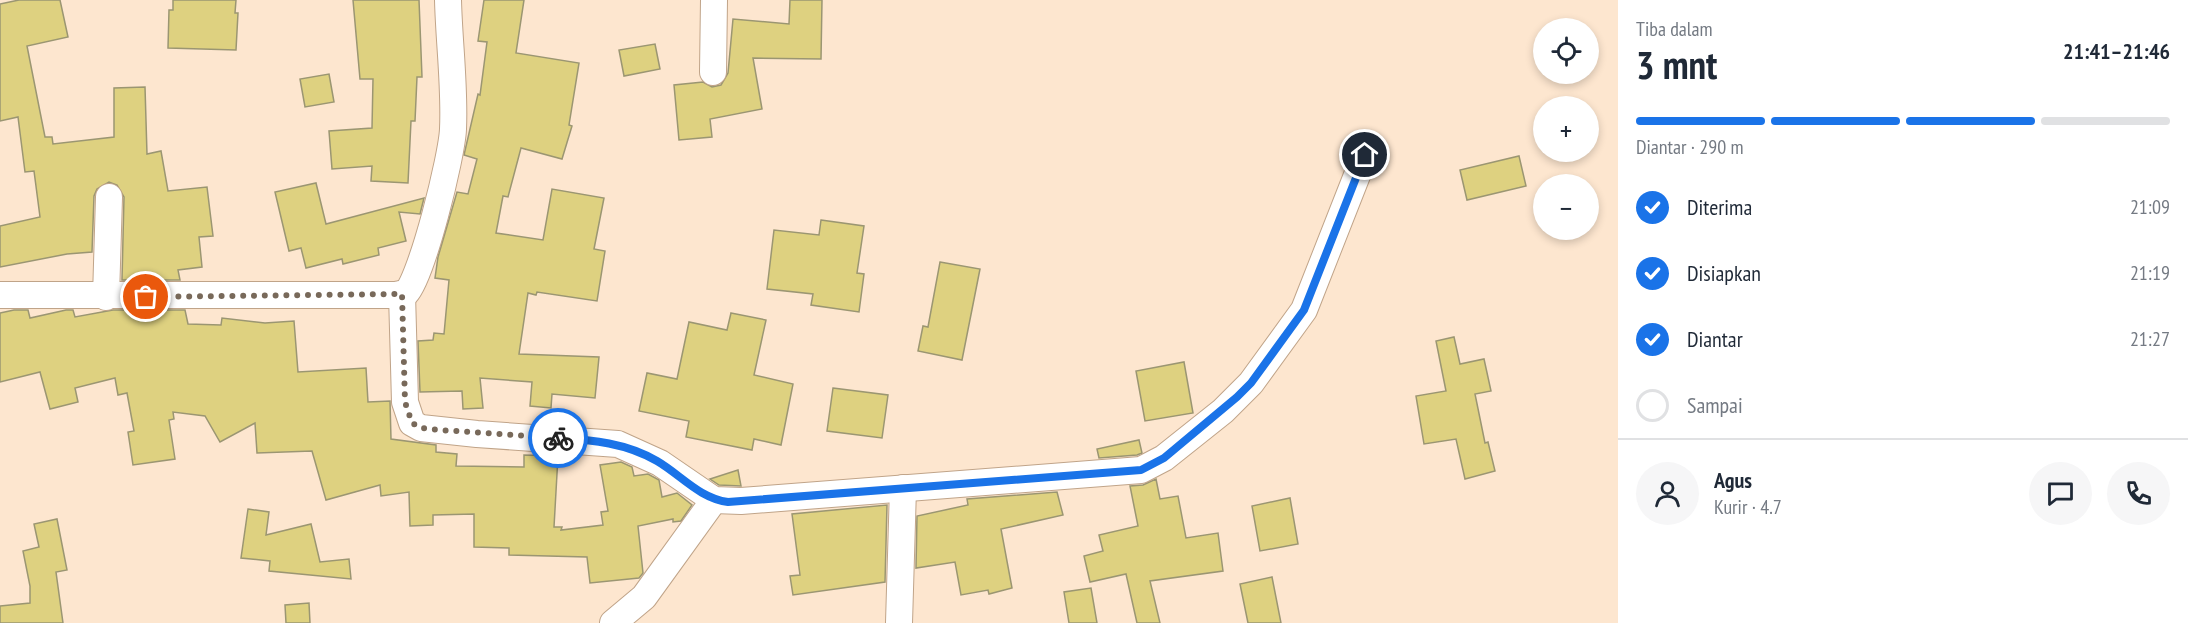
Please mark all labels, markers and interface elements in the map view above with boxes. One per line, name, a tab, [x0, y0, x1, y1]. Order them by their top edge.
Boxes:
text: Tiba dalam	[1636, 16, 1713, 42]
map controls	[1533, 18, 1599, 240]
button: locate	[1533, 18, 1599, 84]
text: 21:41–21:46	[2063, 37, 2170, 65]
text: 3 mnt	[1636, 39, 1717, 90]
button: +	[1533, 96, 1599, 162]
pin	[1339, 129, 1390, 180]
text: Diantar · 290 m	[1636, 134, 1744, 160]
icon: home	[1348, 138, 1381, 171]
button: −	[1533, 174, 1599, 240]
icon: check	[1636, 191, 1669, 224]
text: Diterima	[1687, 193, 1752, 221]
text: 21:09	[2130, 194, 2170, 220]
icon: check	[1636, 257, 1669, 290]
text: Disiapkan	[1687, 259, 1761, 287]
text: 21:19	[2130, 260, 2170, 286]
pin	[120, 271, 171, 322]
icon: bag	[129, 280, 162, 313]
icon: check	[1636, 323, 1669, 356]
text: Diantar	[1687, 325, 1743, 353]
text: 21:27	[2130, 326, 2170, 352]
text: Sampai	[1687, 391, 1743, 419]
courier	[528, 408, 588, 468]
icon: bike	[542, 422, 575, 455]
button: person	[1636, 462, 1699, 525]
button: chat	[2029, 462, 2092, 525]
button: phone	[2107, 462, 2170, 525]
text: Agus	[1714, 466, 1752, 494]
text: Kurir · 4.7	[1714, 494, 1782, 520]

